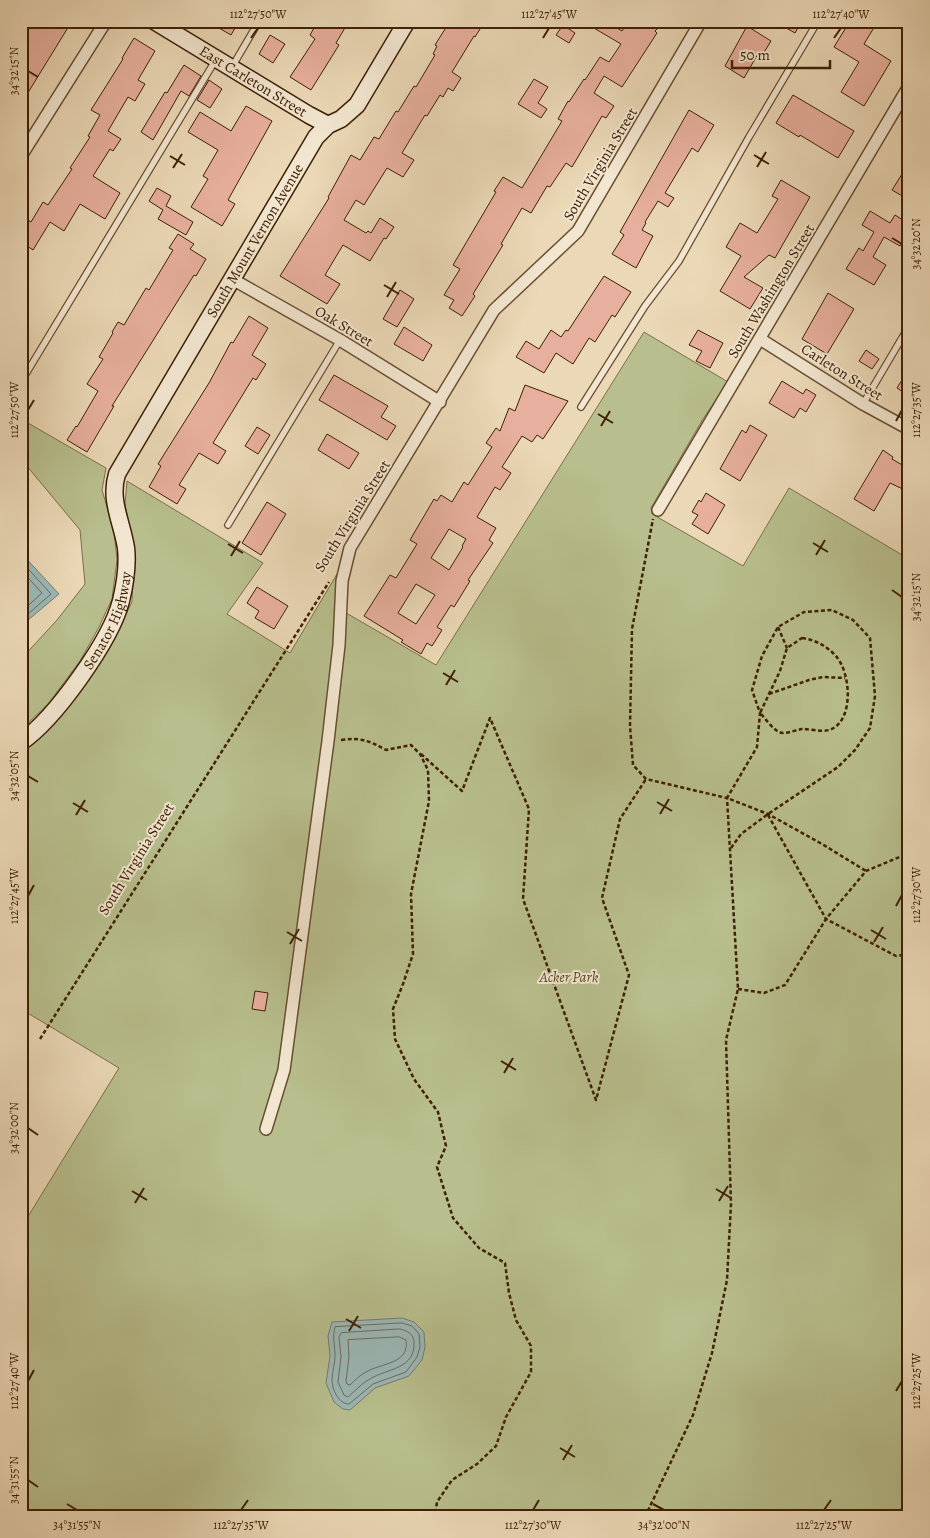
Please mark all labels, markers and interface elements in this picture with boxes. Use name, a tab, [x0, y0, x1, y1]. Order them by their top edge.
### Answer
text: 112°27'50"W	[230, 6, 287, 22]
text: 112°27'45"W	[521, 6, 578, 22]
text: 112°27'40"W	[813, 6, 870, 22]
scale bar	[732, 38, 830, 70]
street label: East Carleton Street	[196, 41, 311, 122]
text: 50 m	[740, 45, 770, 65]
text: 34°32'15"N	[6, 46, 22, 95]
street label: South Virginia Street	[558, 104, 642, 224]
street label: South Mount Vernon Avenue	[202, 160, 308, 321]
text: 34°32'20"N	[908, 218, 924, 270]
street label: South Washington Street	[723, 220, 819, 362]
street label: Oak Street	[311, 301, 377, 351]
street label: Carleton Street	[797, 339, 887, 405]
text: 112°27'50"W	[6, 381, 22, 438]
text: 112°27'35"W	[908, 382, 924, 438]
street label: South Virginia Street	[309, 456, 395, 576]
street label: Senator Highway	[78, 570, 136, 673]
text: 34°32'15"N	[908, 572, 924, 621]
text: 34°32'05"N	[6, 750, 22, 801]
street label: South Virginia Street	[93, 799, 179, 919]
text: 112°27'30"W	[908, 866, 924, 923]
text: 112°27'45"W	[6, 867, 22, 924]
park label: Acker Park	[539, 967, 599, 987]
text: 34°32'00"N	[6, 1102, 22, 1154]
text: 112°27'40"W	[6, 1352, 22, 1409]
text: 112°27'25"W	[908, 1352, 924, 1409]
text: 34°31'55"N	[6, 1456, 22, 1504]
text: 34°31'55"N	[53, 1517, 101, 1533]
text: 112°27'35"W	[213, 1517, 269, 1533]
text: 112°27'30"W	[505, 1517, 562, 1533]
text: 34°32'00"N	[638, 1517, 690, 1533]
text: 112°27'25"W	[796, 1517, 853, 1533]

